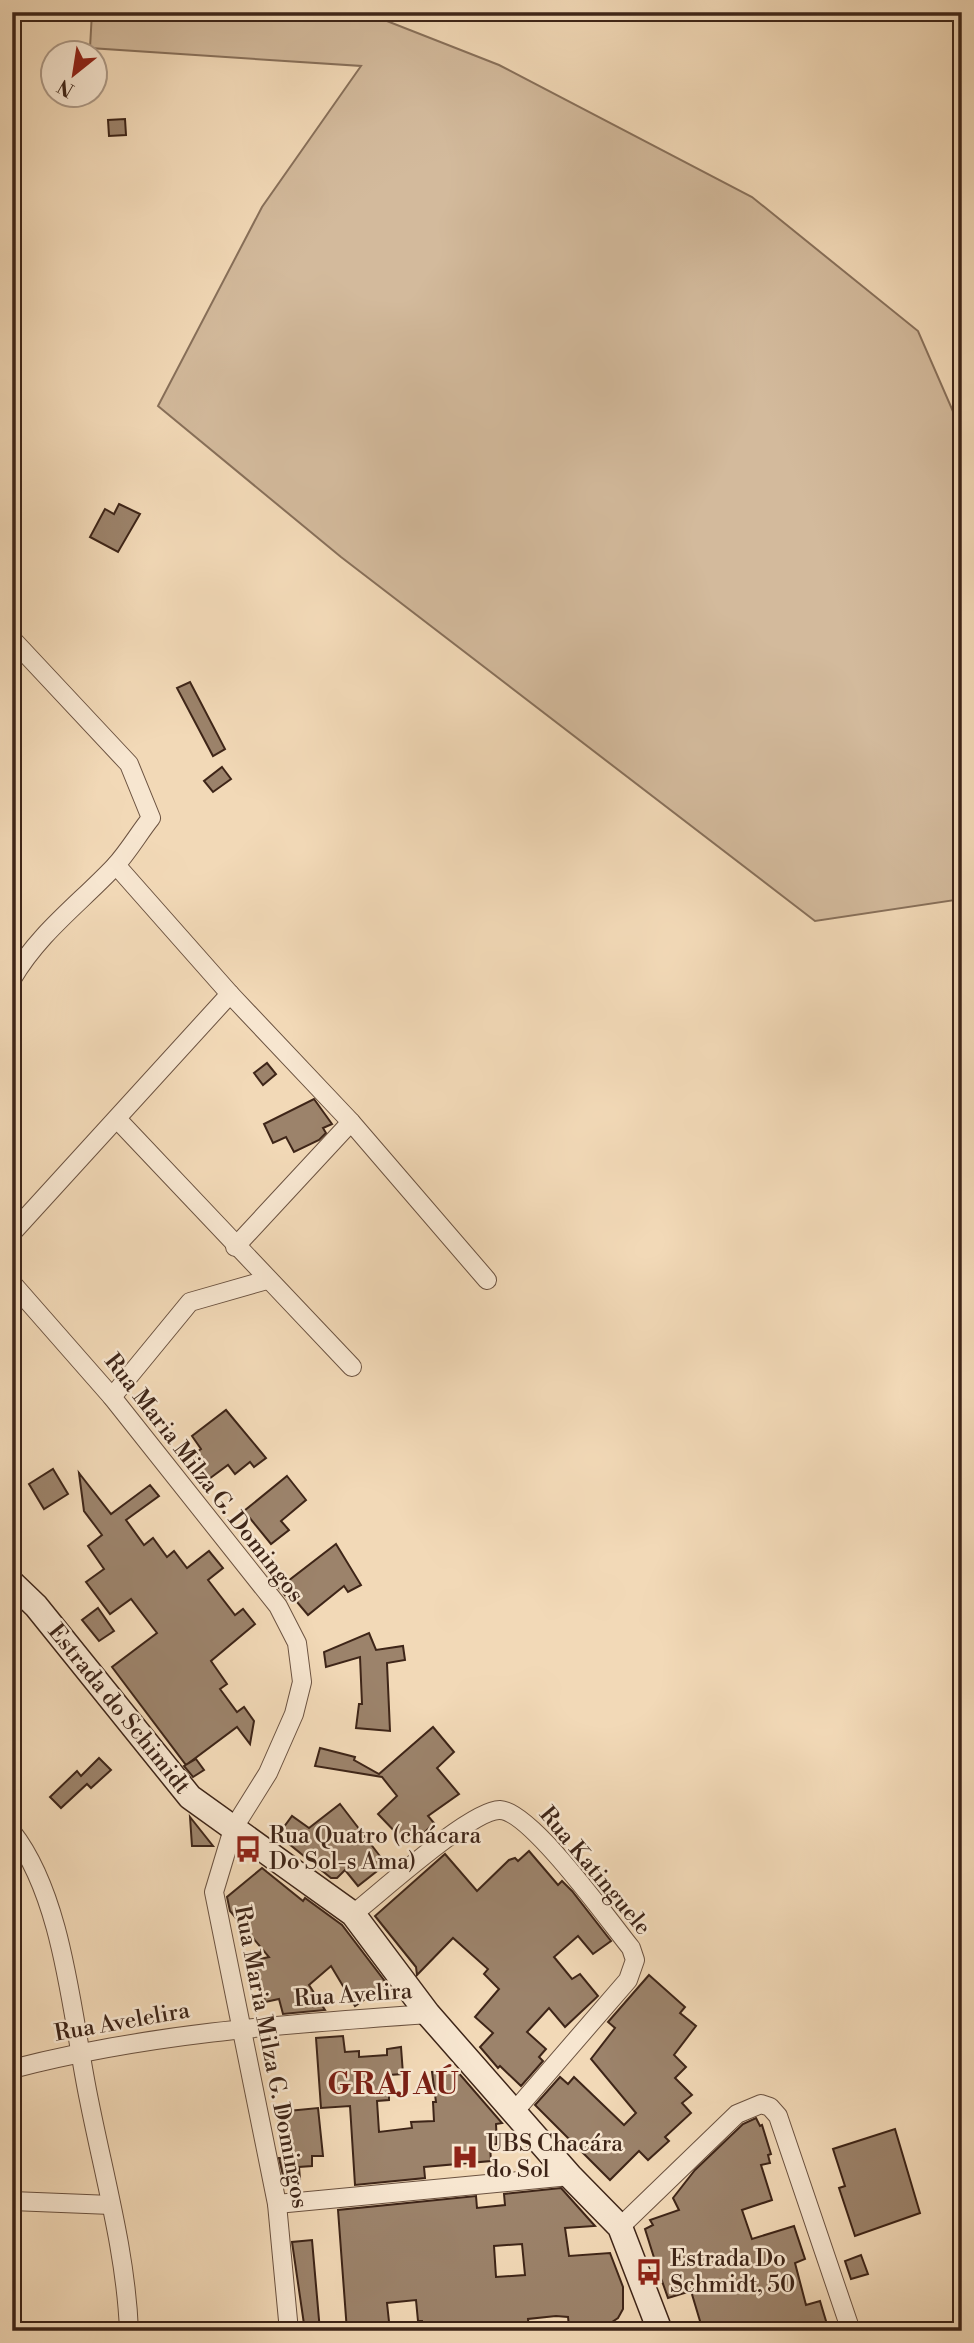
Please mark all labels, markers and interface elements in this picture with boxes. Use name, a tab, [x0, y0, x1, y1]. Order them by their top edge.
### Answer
north arrow	[38, 38, 108, 108]
text: N	[53, 74, 79, 102]
street label: Rua Maria Milza G. Domingos	[98, 1348, 310, 1608]
street label: Estrada do Schimidt	[42, 1618, 196, 1800]
street label: Rua Katinguele	[533, 1801, 657, 1941]
place label: Rua Quatro (chácara Do Sol-s Ama)	[269, 1822, 482, 1876]
bus stop icon: Rua Quatro (chácara Do Sol-s Ama)	[233, 1834, 263, 1864]
street label: Rua Maria Milza G. Domingos	[228, 1903, 314, 2211]
street label: Rua Avelira	[293, 1977, 414, 2013]
street label: Rua Avelelira	[52, 1996, 192, 2048]
district label: GRAJAÚ	[327, 2064, 461, 2104]
place label: UBS Chacára do Sol	[486, 2130, 623, 2184]
hospital icon: UBS Chacára do Sol	[450, 2142, 480, 2172]
place label: Estrada Do Schmidt, 50	[670, 2245, 795, 2299]
bus stop icon: Estrada Do Schmidt, 50	[634, 2257, 664, 2287]

